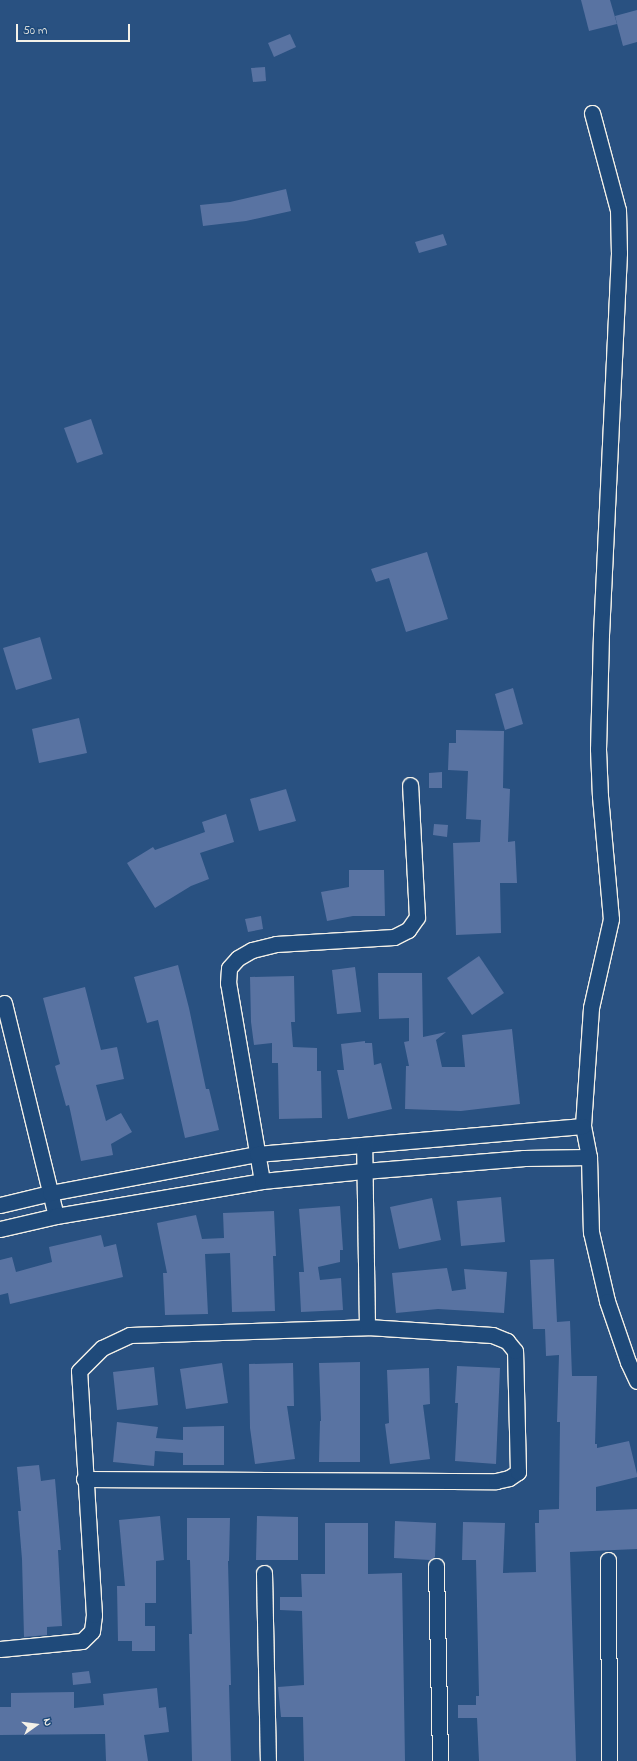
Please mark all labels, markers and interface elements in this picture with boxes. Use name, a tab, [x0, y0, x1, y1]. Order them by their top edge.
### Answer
scale bar	[18, 16, 132, 42]
text: 50 m	[23, 22, 47, 40]
north arrow	[16, 1705, 56, 1745]
text: N	[39, 1717, 56, 1728]

